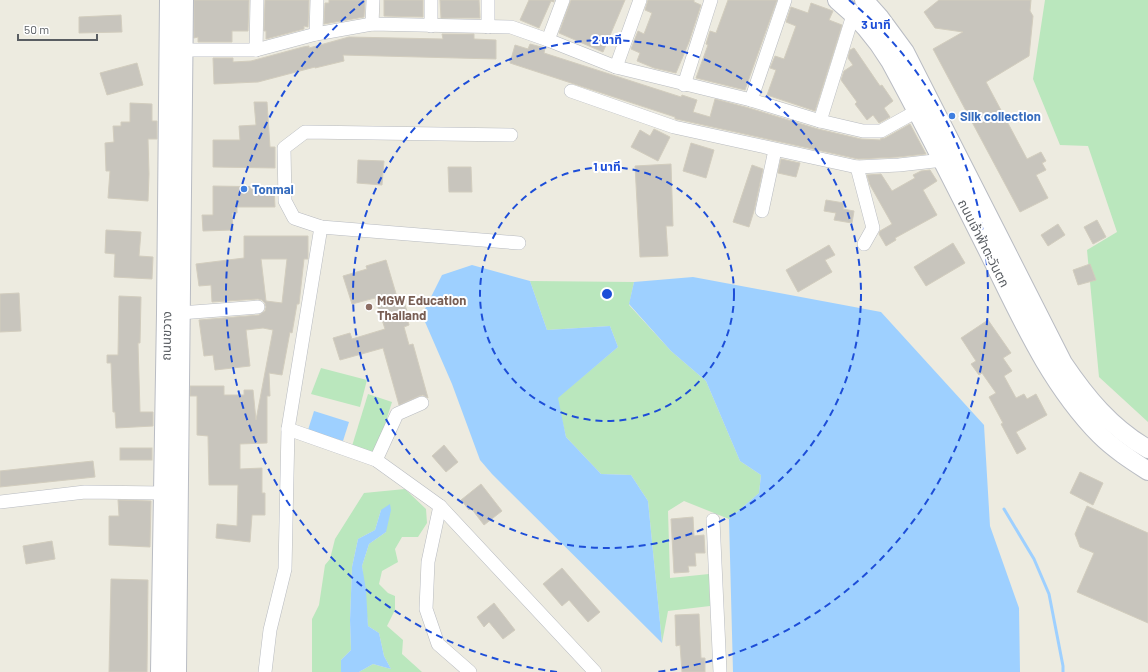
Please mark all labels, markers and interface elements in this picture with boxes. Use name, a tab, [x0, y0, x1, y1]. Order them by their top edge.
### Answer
scale bar	[18, 16, 97, 42]
text: 3 นาที	[861, 17, 891, 31]
text: 50 m	[24, 22, 49, 36]
text: 2 นาที	[592, 32, 622, 46]
place label: Silk collection	[960, 108, 1041, 124]
marker: Silk collection	[947, 111, 957, 121]
text: 1 นาที	[593, 159, 621, 173]
place label: Tonmai	[252, 181, 294, 197]
marker: Tonmai	[239, 184, 249, 194]
street label: ถนนเจ้าฟ้าตะวันตก	[955, 196, 1013, 290]
centre of rings	[600, 287, 614, 301]
place label: MGW Education Thailand	[377, 292, 466, 323]
marker: MGW Education Thailand	[364, 302, 374, 312]
street label: ถนนขวาง	[158, 311, 174, 361]

